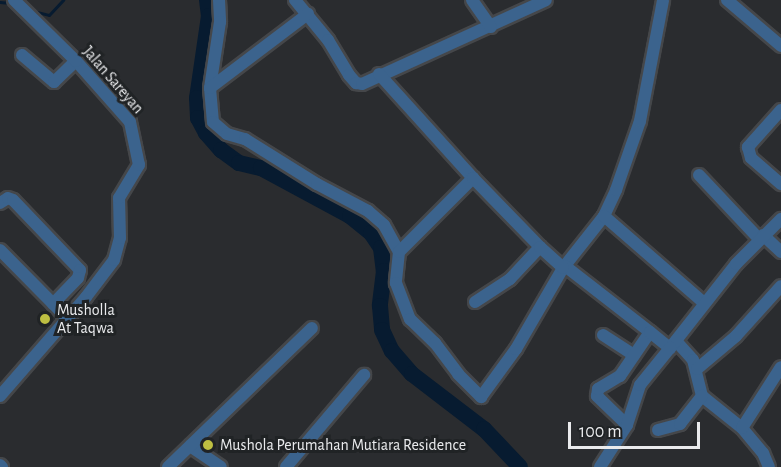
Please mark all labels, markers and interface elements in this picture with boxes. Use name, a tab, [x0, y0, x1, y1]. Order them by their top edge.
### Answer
street label: Jalan Sareyan	[78, 42, 148, 118]
place label: Musholla At Taqwa	[57, 300, 115, 338]
marker: Musholla At Taqwa	[38, 312, 52, 326]
scale bar	[571, 410, 703, 448]
text: 100 m	[579, 423, 622, 441]
place label: Mushola Perumahan Mutiara Residence	[220, 435, 466, 455]
marker: Mushola Perumahan Mutiara Residence	[201, 438, 215, 452]

